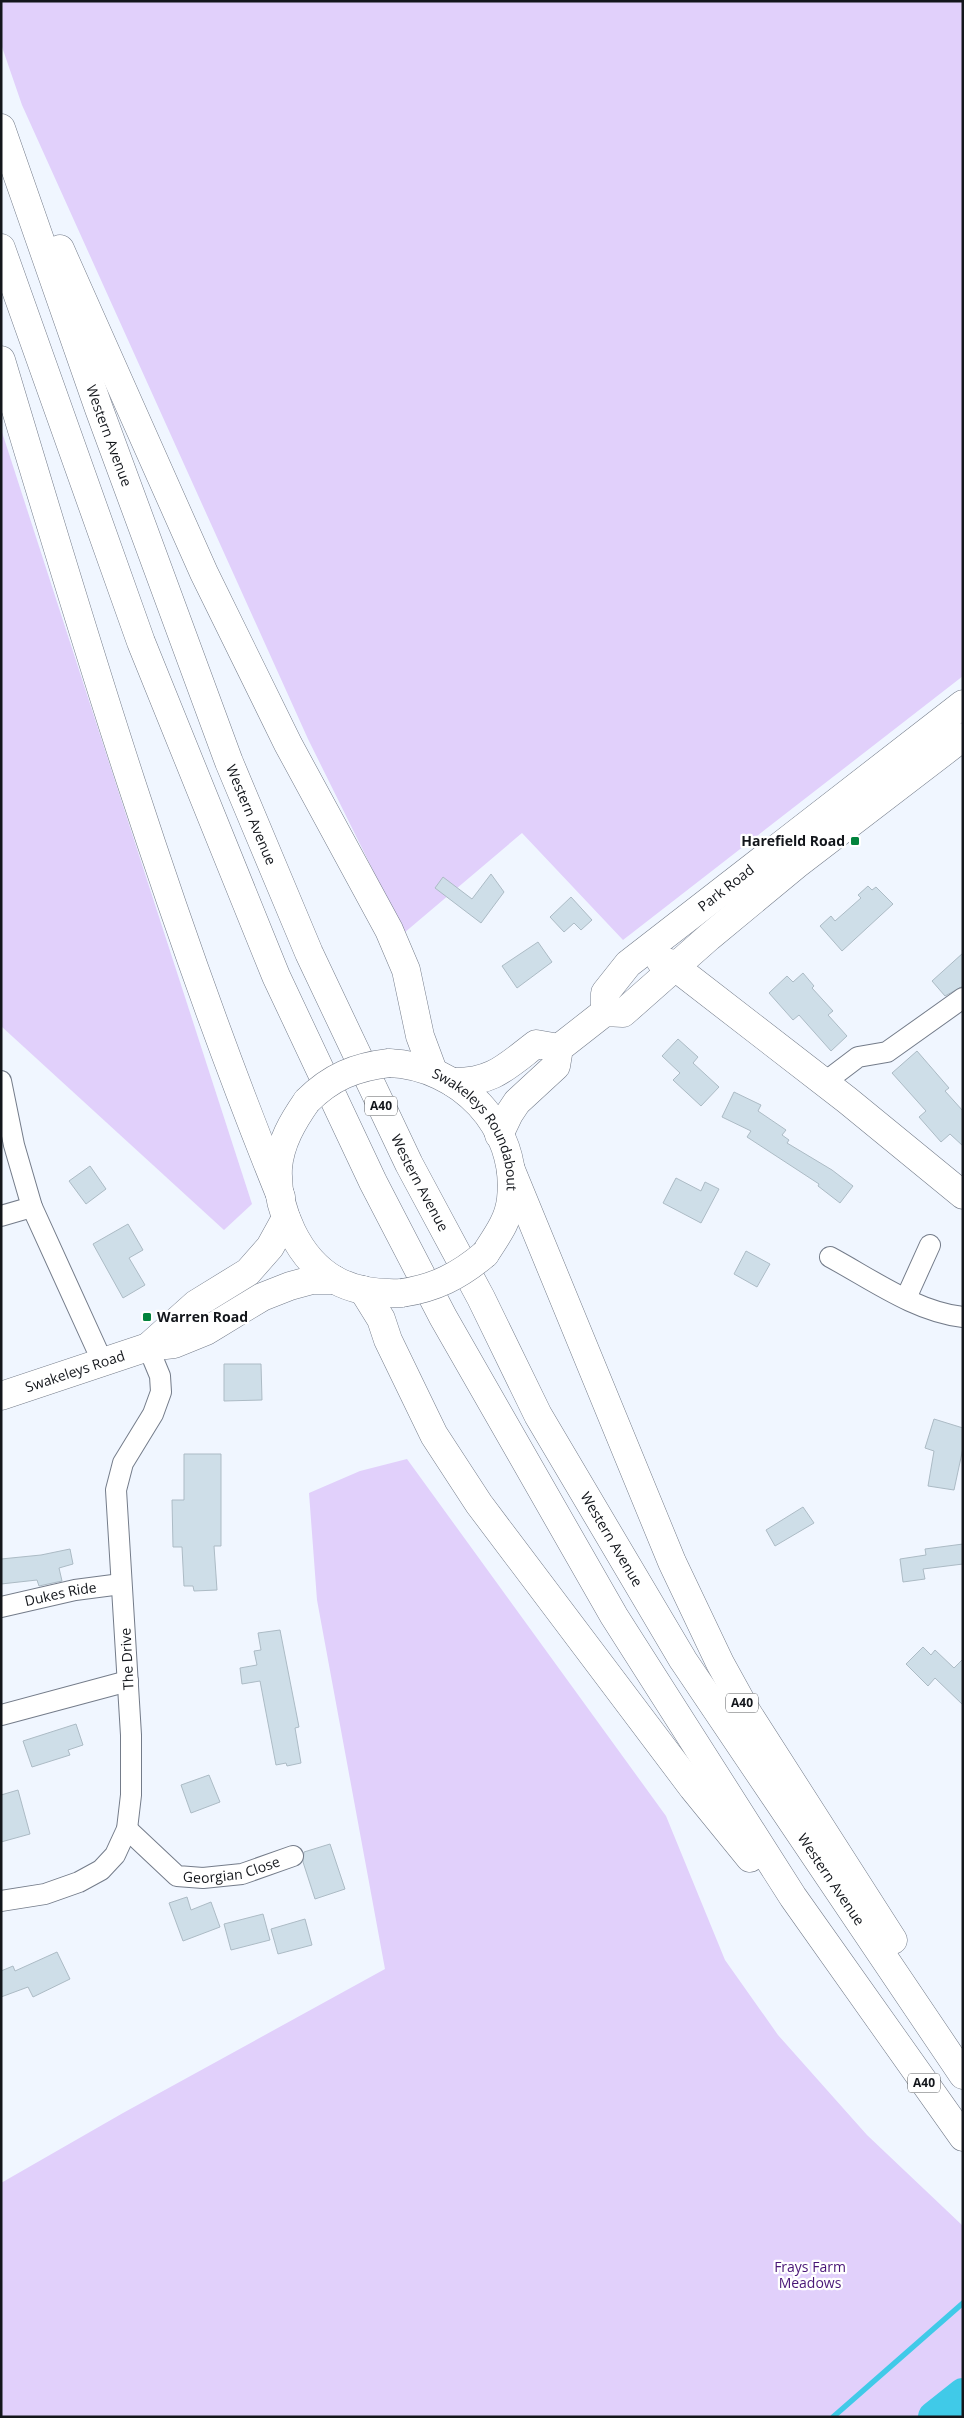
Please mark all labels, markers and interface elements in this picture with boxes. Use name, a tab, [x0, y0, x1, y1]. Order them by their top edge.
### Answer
street label: Western Avenue	[82, 382, 137, 489]
street label: Western Avenue	[222, 762, 281, 868]
place label: Harefield Road	[741, 831, 845, 850]
marker: Harefield Road	[849, 835, 861, 847]
street label: Park Road	[694, 860, 758, 915]
street label: Swakeleys Roundabout	[429, 1063, 522, 1191]
road number: A40	[365, 1096, 397, 1116]
street label: Western Avenue	[387, 1131, 453, 1235]
place label: Warren Road	[157, 1307, 248, 1326]
marker: Warren Road	[141, 1311, 153, 1323]
street label: Swakeleys Road	[23, 1345, 127, 1396]
street label: Western Avenue	[577, 1488, 647, 1590]
street label: Dukes Ride	[23, 1577, 98, 1610]
street label: The Drive	[115, 1627, 138, 1691]
road number: A40	[726, 1694, 758, 1712]
street label: Western Avenue	[794, 1829, 869, 1929]
street label: Georgian Close	[182, 1851, 282, 1887]
road number: A40	[908, 2074, 940, 2092]
park label: Frays Farm Meadows	[774, 2257, 846, 2292]

